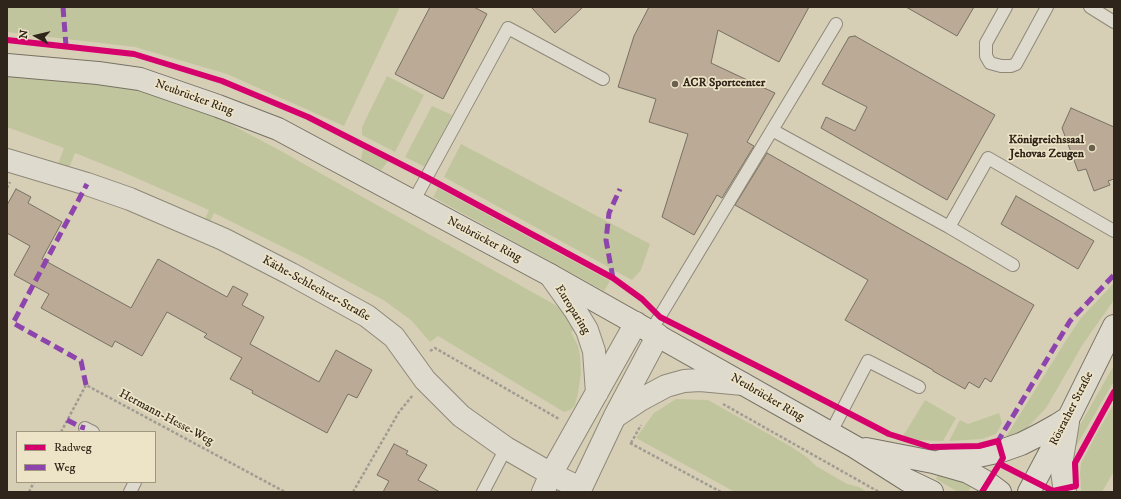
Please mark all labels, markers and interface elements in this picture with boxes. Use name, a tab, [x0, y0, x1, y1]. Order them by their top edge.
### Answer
north arrow	[16, 16, 56, 56]
text: N	[17, 29, 32, 40]
street label: Neubrücker Ring	[153, 77, 235, 119]
place label: ACR Sportcenter	[683, 77, 765, 91]
marker: ACR Sportcenter	[670, 79, 680, 89]
place label: Königreichssaal Jehovas Zeugen	[1009, 134, 1084, 162]
marker: Königreichssaal Jehovas Zeugen	[1087, 143, 1097, 153]
street label: Neubrücker Ring	[444, 214, 524, 266]
street label: Käthe-Schlechter-Straße	[260, 253, 372, 325]
street label: Europaring	[551, 283, 593, 337]
street label: Rösrather Straße	[1047, 369, 1097, 449]
street label: Neubrücker Ring	[728, 371, 806, 425]
street label: Hermann-Hesse-Weg	[116, 387, 216, 449]
legend	[16, 431, 156, 483]
text: Radweg	[54, 440, 92, 455]
text: Weg	[54, 460, 75, 475]

